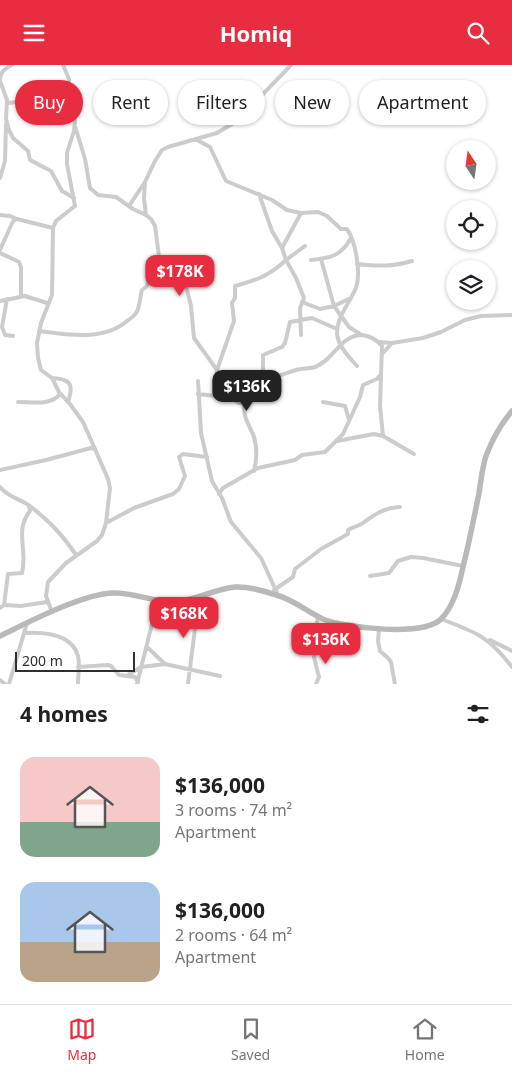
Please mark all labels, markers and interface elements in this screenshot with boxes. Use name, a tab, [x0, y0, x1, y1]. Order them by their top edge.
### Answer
text: Homiq	[220, 18, 292, 48]
icon: menu	[20, 19, 48, 47]
icon: search	[464, 19, 492, 47]
chip: Buy	[15, 80, 83, 125]
chip: Rent	[93, 80, 168, 125]
chip: Filters	[178, 80, 265, 125]
chip: New	[275, 80, 349, 125]
chip: Apartment	[359, 80, 486, 125]
north arrow	[446, 140, 496, 190]
map controls	[446, 140, 496, 310]
button: locate	[446, 200, 496, 250]
pin: $178K	[145, 255, 215, 297]
text: $178K	[156, 260, 204, 282]
button: layers	[446, 260, 496, 310]
pin: $136K	[212, 369, 282, 412]
text: $136K	[223, 375, 271, 397]
pin: $168K	[149, 597, 219, 639]
text: $168K	[160, 602, 208, 624]
pin: $136K	[291, 623, 361, 665]
text: $136K	[302, 628, 350, 650]
scale bar	[15, 649, 135, 672]
text: 200 m	[22, 651, 63, 670]
text: 4 homes	[20, 700, 108, 728]
icon: filters	[464, 700, 492, 728]
text: $136,000	[175, 771, 265, 799]
icon: home	[60, 777, 120, 837]
text: 3 rooms · 74 m²	[175, 799, 292, 821]
text: Apartment	[175, 821, 256, 843]
text: $136,000	[175, 896, 265, 924]
icon: home	[60, 902, 120, 962]
text: 2 rooms · 64 m²	[175, 924, 292, 946]
text: Apartment	[175, 946, 256, 968]
tab: Map	[67, 1015, 96, 1064]
tab: Saved	[231, 1015, 270, 1064]
tab: Home	[405, 1015, 445, 1064]

